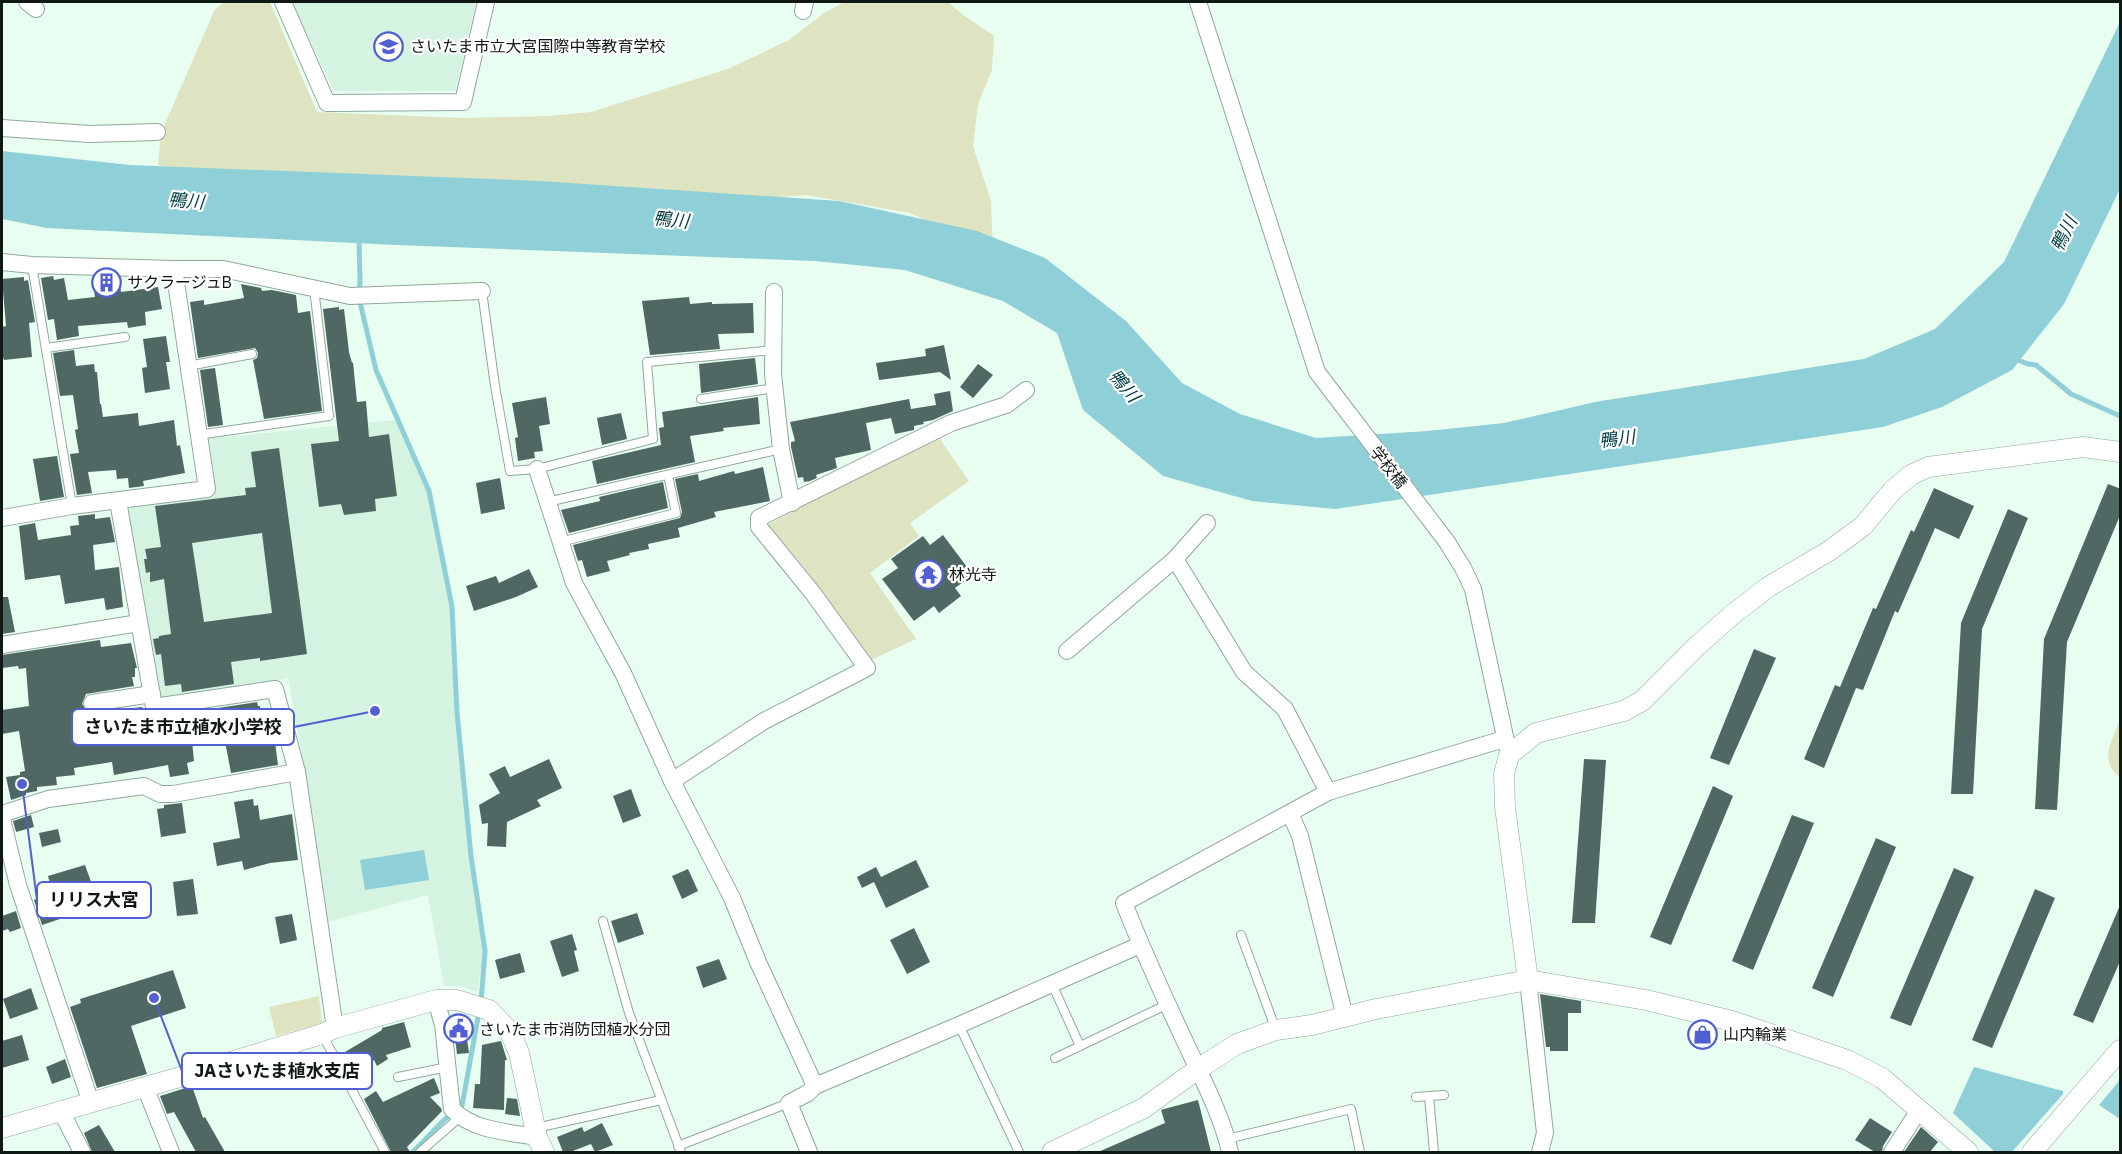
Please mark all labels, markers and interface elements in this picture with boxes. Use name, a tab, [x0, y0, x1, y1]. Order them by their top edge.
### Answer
school or university icon: さいたま市立大宮国際中等教育学校	[373, 30, 405, 62]
place label: さいたま市立大宮国際中等教育学校	[410, 36, 666, 56]
water label: 鴨川	[167, 187, 207, 214]
water label: 鴨川	[652, 206, 692, 233]
water label: 鴨川	[2045, 211, 2083, 255]
building icon: サクラージュB	[90, 266, 122, 298]
place label: サクラージュB	[127, 272, 232, 292]
water label: 鴨川	[1104, 364, 1146, 408]
water label: 鴨川	[1598, 425, 1638, 452]
street label: 学校橋	[1366, 442, 1412, 492]
temple icon: 林光寺	[912, 558, 944, 590]
place label: 林光寺	[949, 564, 997, 584]
callout: さいたま市立植水小学校	[72, 709, 294, 745]
text: さいたま市立植水小学校	[84, 715, 282, 738]
callout: リリス大宮	[37, 882, 151, 918]
text: リリス大宮	[49, 888, 139, 911]
public building icon: さいたま市消防団植水分団	[442, 1013, 474, 1045]
shop icon: 山内輪業	[1686, 1018, 1718, 1050]
place label: さいたま市消防団植水分団	[479, 1019, 671, 1039]
place label: 山内輪業	[1723, 1024, 1787, 1044]
callout: JAさいたま植水支店	[182, 1053, 372, 1089]
text: JAさいたま植水支店	[194, 1059, 360, 1082]

